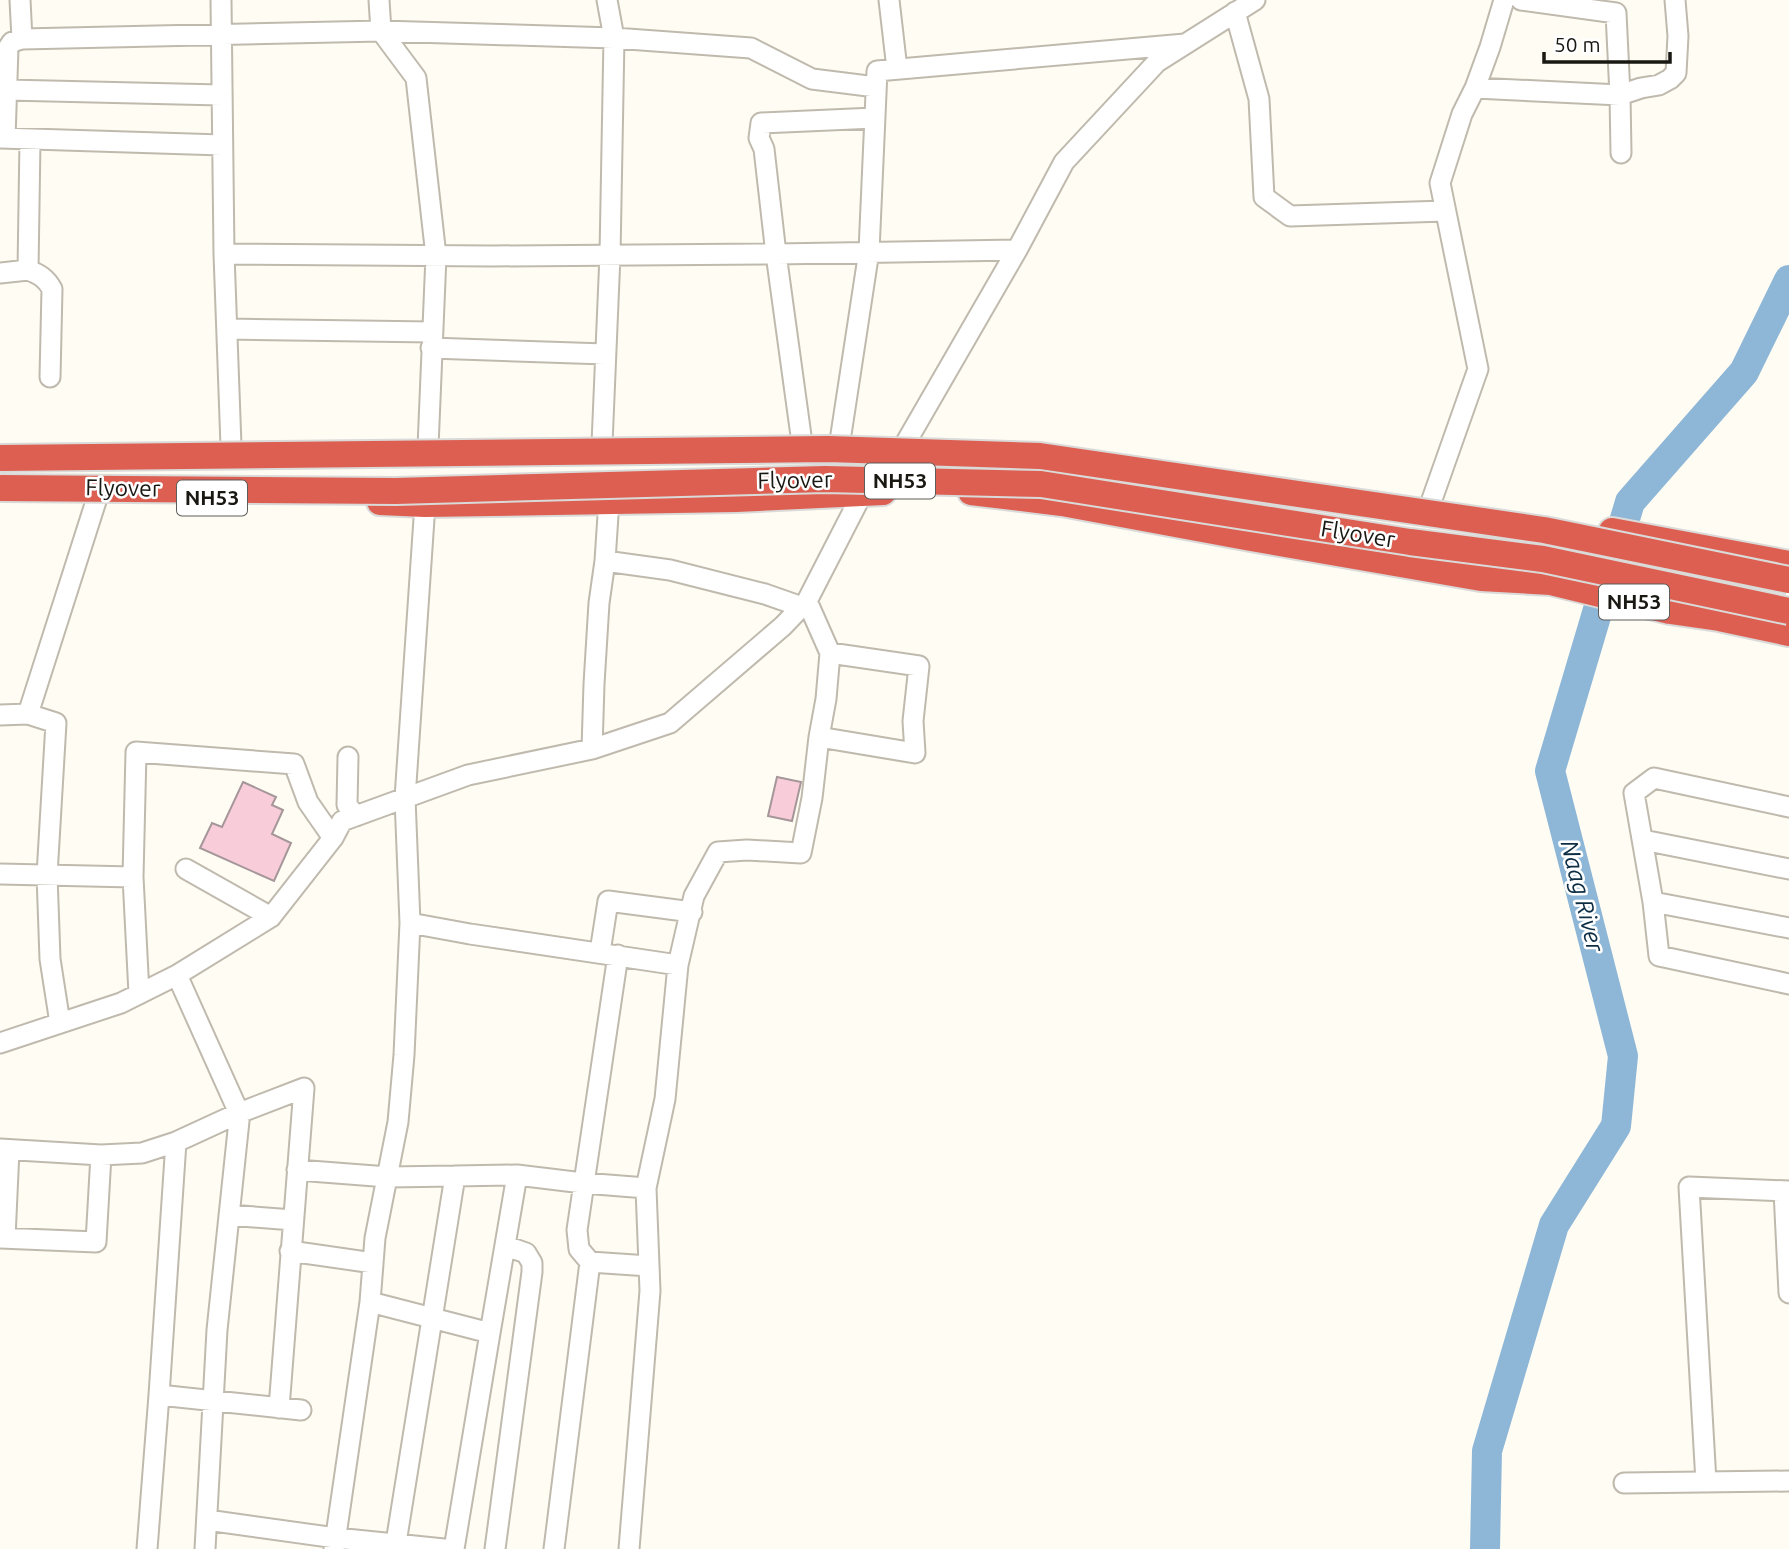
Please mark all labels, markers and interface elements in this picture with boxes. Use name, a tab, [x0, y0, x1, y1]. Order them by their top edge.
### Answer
scale bar	[1544, 21, 1670, 65]
text: 50 m	[1554, 32, 1601, 56]
road number: NH53	[865, 463, 935, 498]
street label: Flyover	[757, 466, 833, 493]
street label: Flyover	[85, 474, 161, 501]
road number: NH53	[177, 480, 247, 516]
street label: Flyover	[1319, 515, 1397, 552]
road number: NH53	[1599, 584, 1669, 620]
water label: Naag River	[1556, 837, 1610, 955]

